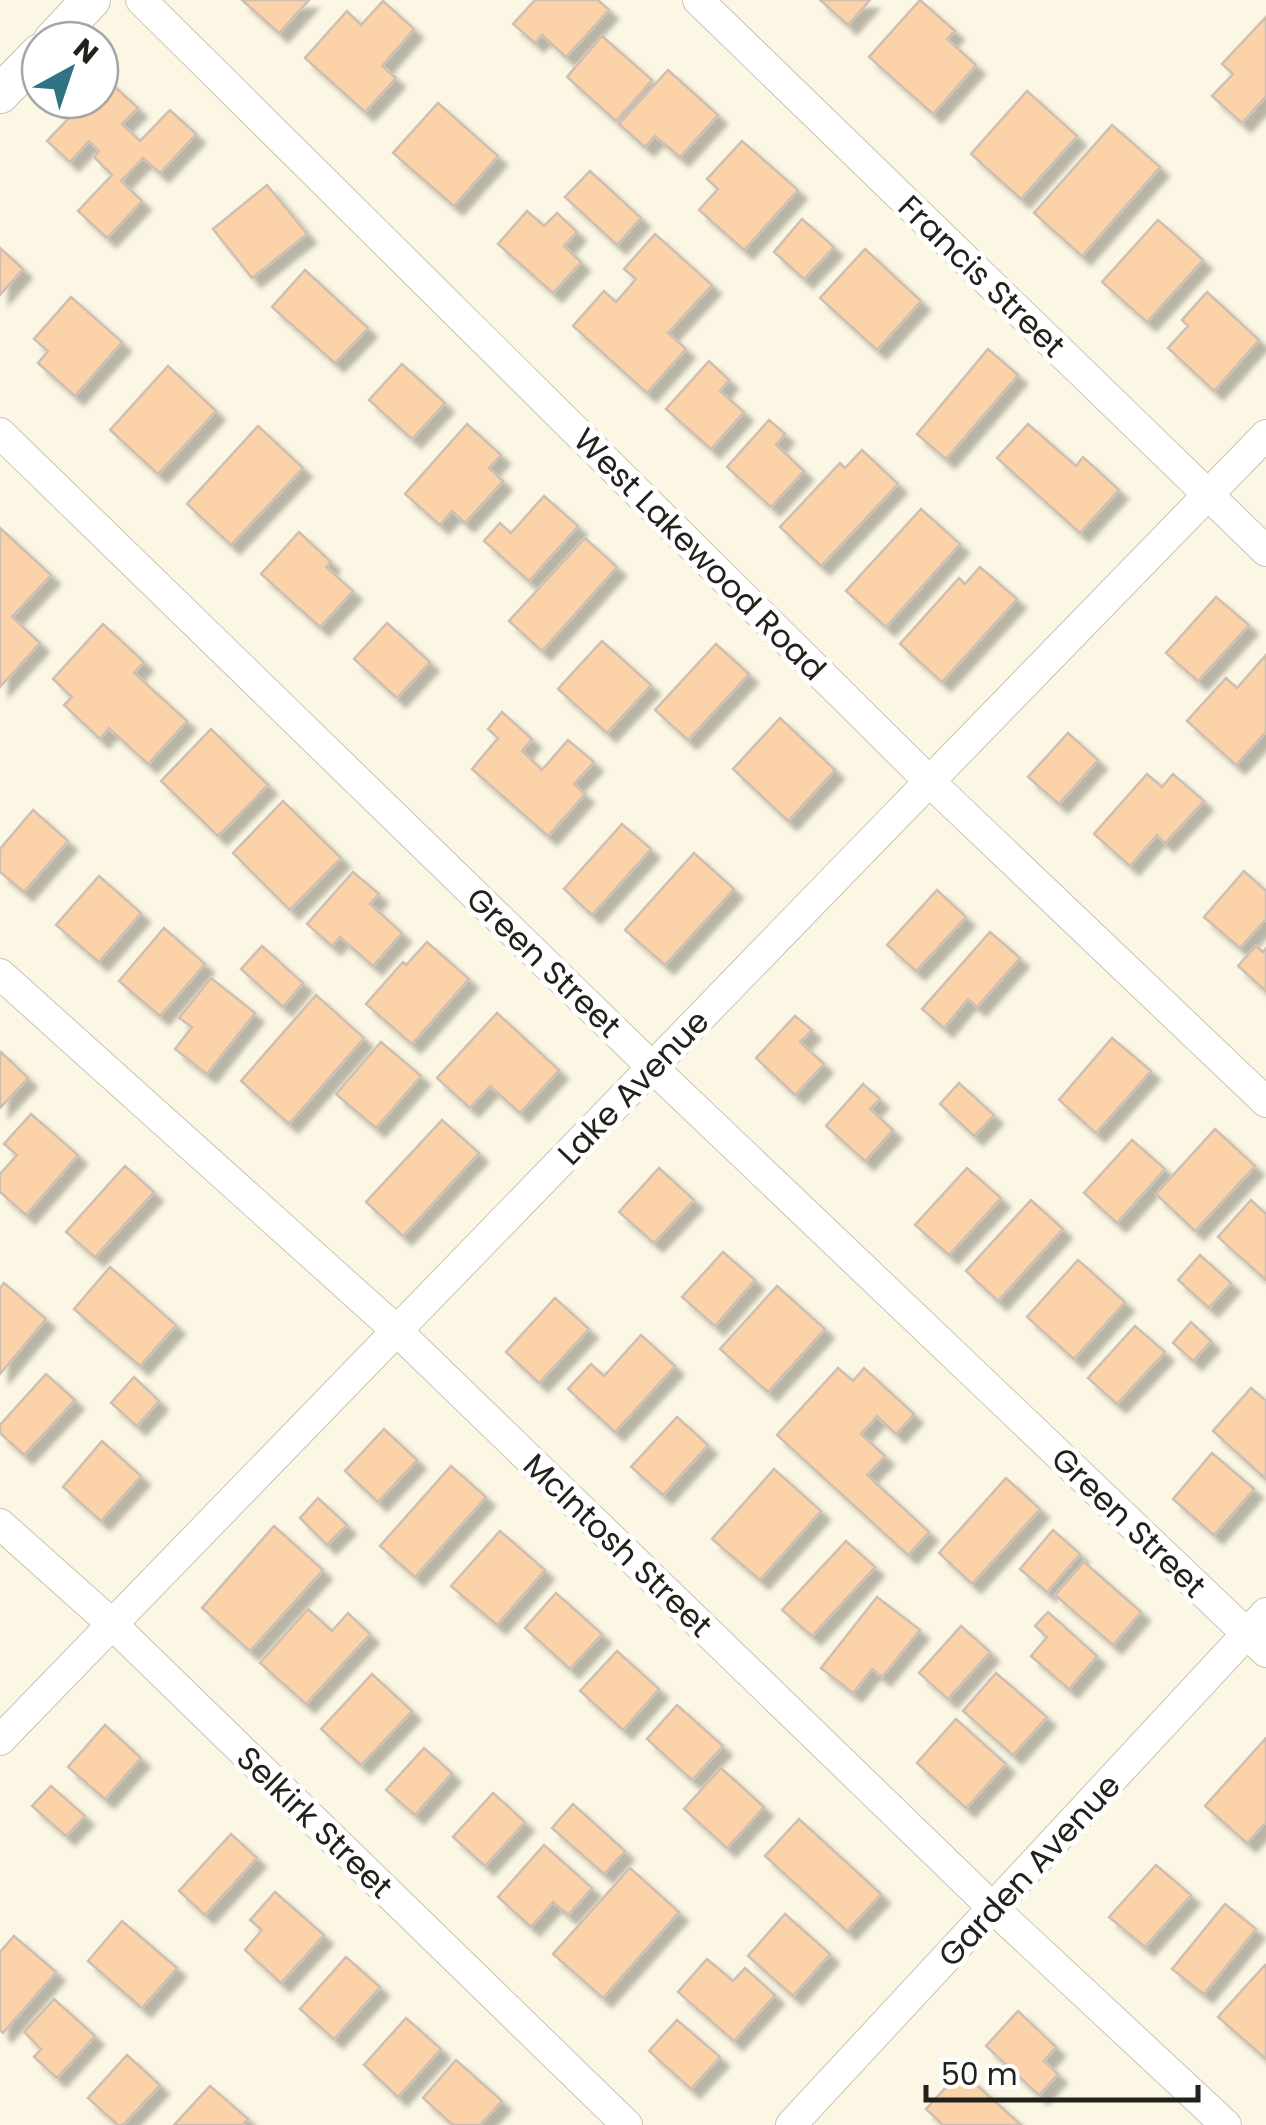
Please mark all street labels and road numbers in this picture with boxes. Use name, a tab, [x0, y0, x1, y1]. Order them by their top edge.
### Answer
street label: Francis Street	[889, 185, 1075, 367]
street label: West Lakewood Road	[564, 418, 836, 690]
street label: Green Street	[457, 877, 631, 1047]
street label: Lake Avenue	[547, 999, 719, 1175]
street label: Green Street	[1042, 1437, 1216, 1607]
street label: McIntosh Street	[514, 1443, 722, 1647]
street label: Selkirk Street	[227, 1736, 403, 1908]
street label: Garden Avenue	[928, 1764, 1130, 1976]

